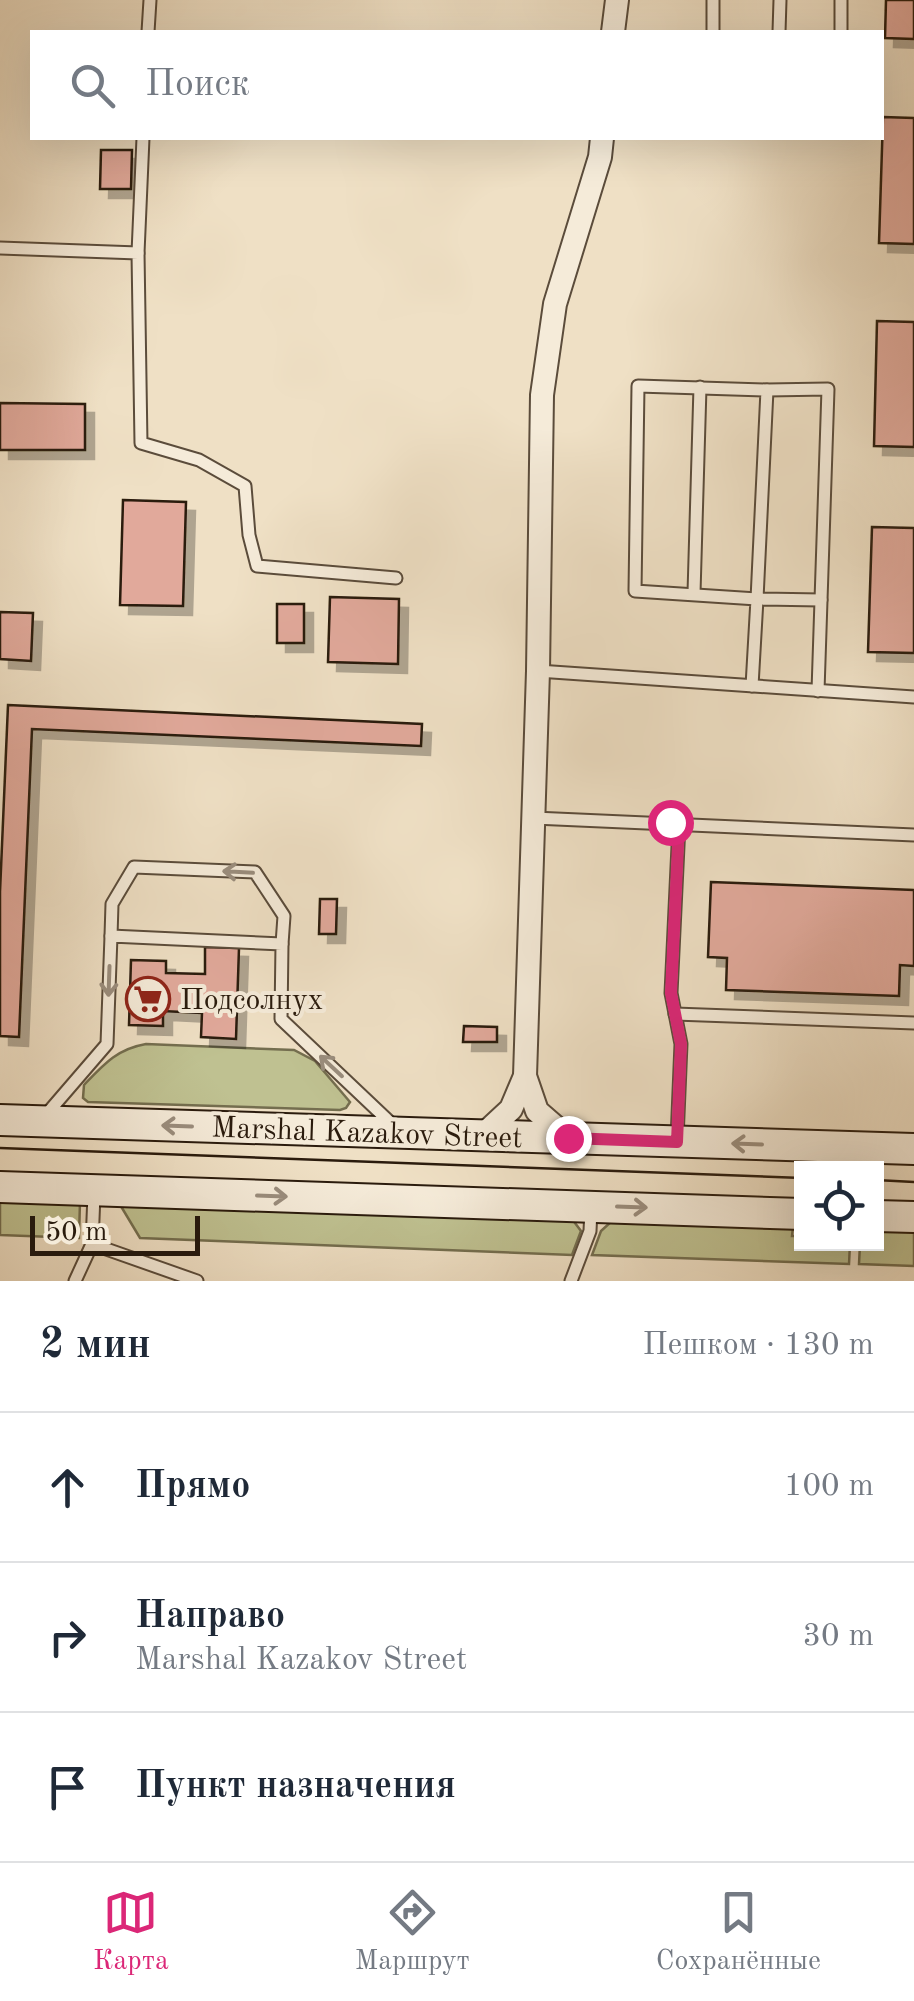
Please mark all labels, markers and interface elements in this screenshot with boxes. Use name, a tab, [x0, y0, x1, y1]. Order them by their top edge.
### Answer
search box	[30, 30, 884, 140]
icon: search	[65, 58, 120, 113]
text: Поиск	[145, 66, 250, 104]
route start	[648, 800, 694, 846]
one-way arrow	[222, 862, 254, 881]
one-way arrow	[100, 964, 119, 996]
supermarket icon: Подсолнух	[125, 976, 171, 1022]
place label: Подсолнух	[180, 986, 323, 1016]
one-way arrow	[319, 1054, 343, 1078]
street label: Marshal Kazakov Street	[211, 1114, 523, 1154]
one-way arrow	[161, 1116, 193, 1135]
route end	[546, 1116, 592, 1162]
one-way arrow	[731, 1134, 763, 1153]
map controls	[794, 1161, 884, 1251]
button: locate	[794, 1161, 884, 1251]
one-way arrow	[256, 1186, 288, 1205]
one-way arrow	[616, 1198, 648, 1217]
scale bar	[30, 1211, 200, 1256]
text: 50 m	[45, 1219, 108, 1247]
text: 2 мин	[40, 1325, 151, 1367]
text: Пешком · 130 m	[642, 1330, 874, 1362]
icon: ahead	[40, 1460, 95, 1515]
text: Прямо	[135, 1468, 250, 1506]
text: 100 m	[784, 1471, 874, 1503]
text: Направо	[135, 1598, 285, 1636]
icon: right	[40, 1610, 95, 1665]
text: 30 m	[803, 1621, 874, 1653]
text: Marshal Kazakov Street	[135, 1645, 467, 1677]
icon: arrive	[40, 1760, 95, 1815]
text: Пункт назначения	[135, 1768, 456, 1806]
tab: Карта	[93, 1885, 169, 1980]
tab: Маршрут	[355, 1885, 470, 1980]
tab: Сохранённые	[656, 1885, 821, 1980]

